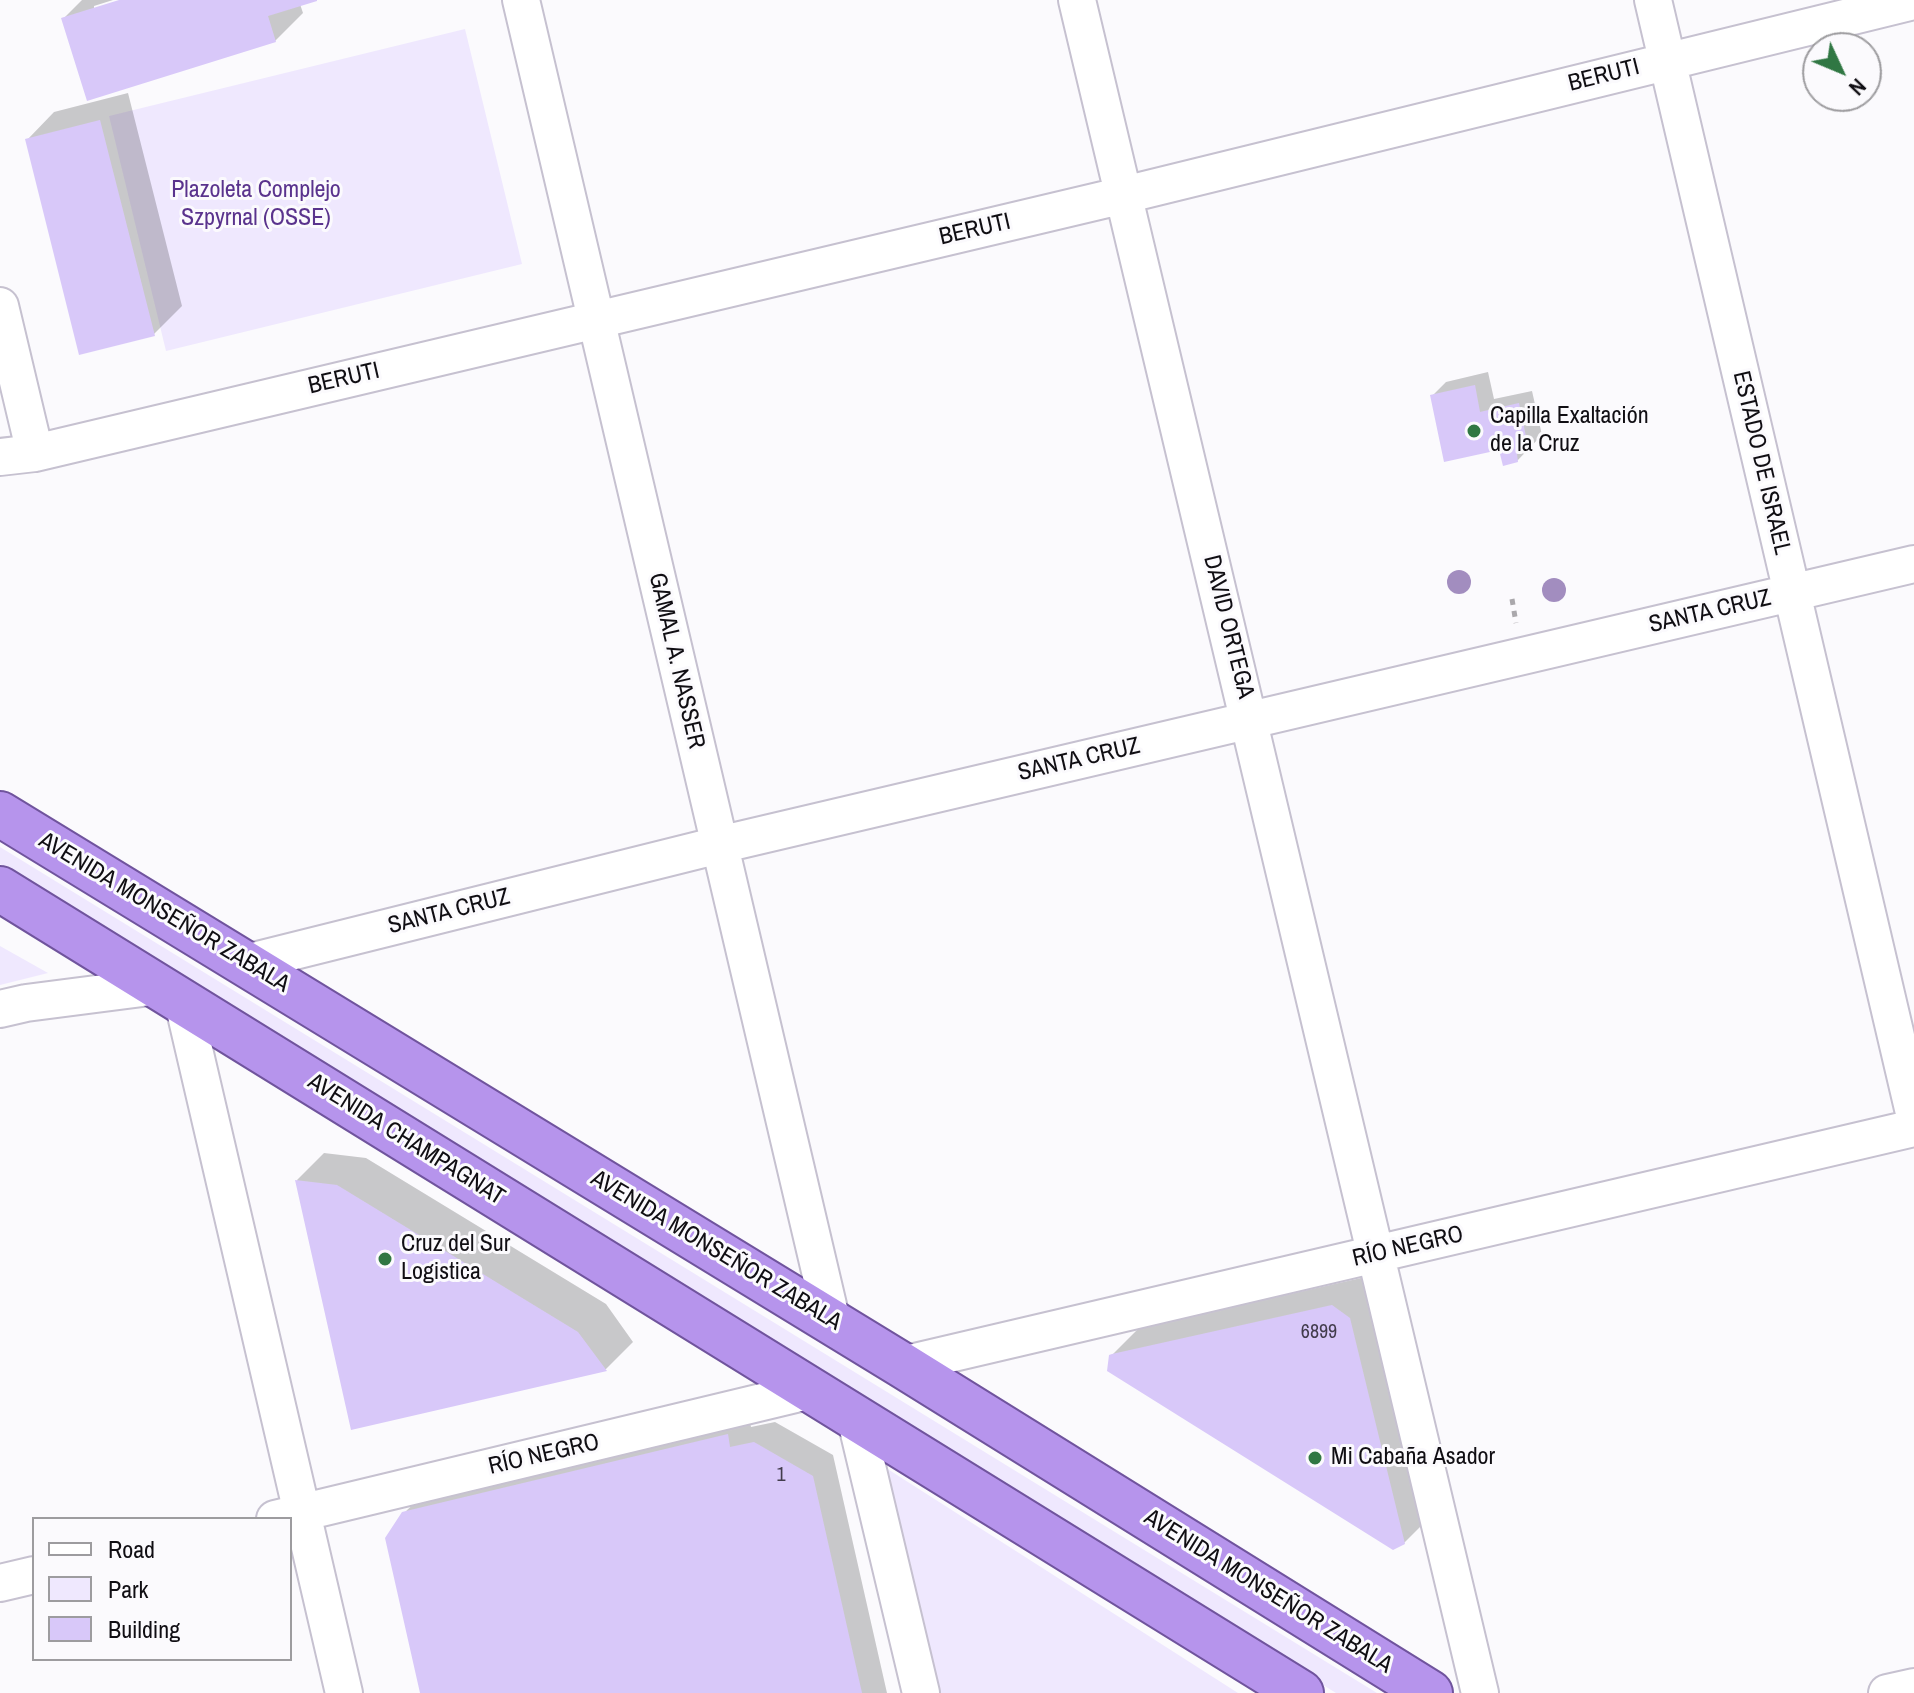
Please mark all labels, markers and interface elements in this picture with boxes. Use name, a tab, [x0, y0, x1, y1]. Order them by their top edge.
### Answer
north arrow	[1802, 32, 1882, 112]
street label: BERUTI	[1566, 53, 1642, 99]
text: N	[1843, 72, 1873, 102]
park label: Plazoleta Complejo Szpyrnal (OSSE)	[171, 177, 341, 233]
street label: BERUTI	[937, 208, 1013, 252]
street label: BERUTI	[306, 357, 382, 401]
street label: ESTADO DE ISRAEL	[1726, 368, 1796, 558]
place label: Capilla Exaltación de la Cruz	[1490, 403, 1649, 459]
marker: Capilla Exaltación de la Cruz	[1465, 422, 1483, 440]
street label: DAVID ORTEGA	[1196, 552, 1260, 702]
street label: GAMAL A. NASSER	[642, 570, 710, 752]
street label: SANTA CRUZ	[1646, 584, 1774, 640]
street label: SANTA CRUZ	[1015, 732, 1143, 788]
street label: AVENIDA MONSEÑOR ZABALA	[33, 827, 295, 999]
street label: SANTA CRUZ	[385, 883, 513, 941]
street label: AVENIDA CHAMPAGNAT	[302, 1068, 510, 1212]
street label: AVENIDA MONSEÑOR ZABALA	[585, 1165, 847, 1337]
street label: RÍO NEGRO	[1350, 1220, 1466, 1274]
place label: Cruz del Sur Logistica	[401, 1231, 510, 1287]
marker: Cruz del Sur Logistica	[376, 1250, 394, 1268]
house number: 6899	[1301, 1321, 1337, 1345]
street label: RÍO NEGRO	[486, 1428, 602, 1482]
place label: Mi Cabaña Asador	[1331, 1444, 1495, 1472]
marker: Mi Cabaña Asador	[1306, 1449, 1324, 1467]
house number: 1	[776, 1464, 786, 1488]
street label: AVENIDA MONSEÑOR ZABALA	[1139, 1504, 1397, 1680]
legend	[32, 1517, 292, 1661]
text: Road	[108, 1533, 155, 1565]
text: Park	[108, 1573, 148, 1605]
text: Building	[108, 1613, 180, 1645]

